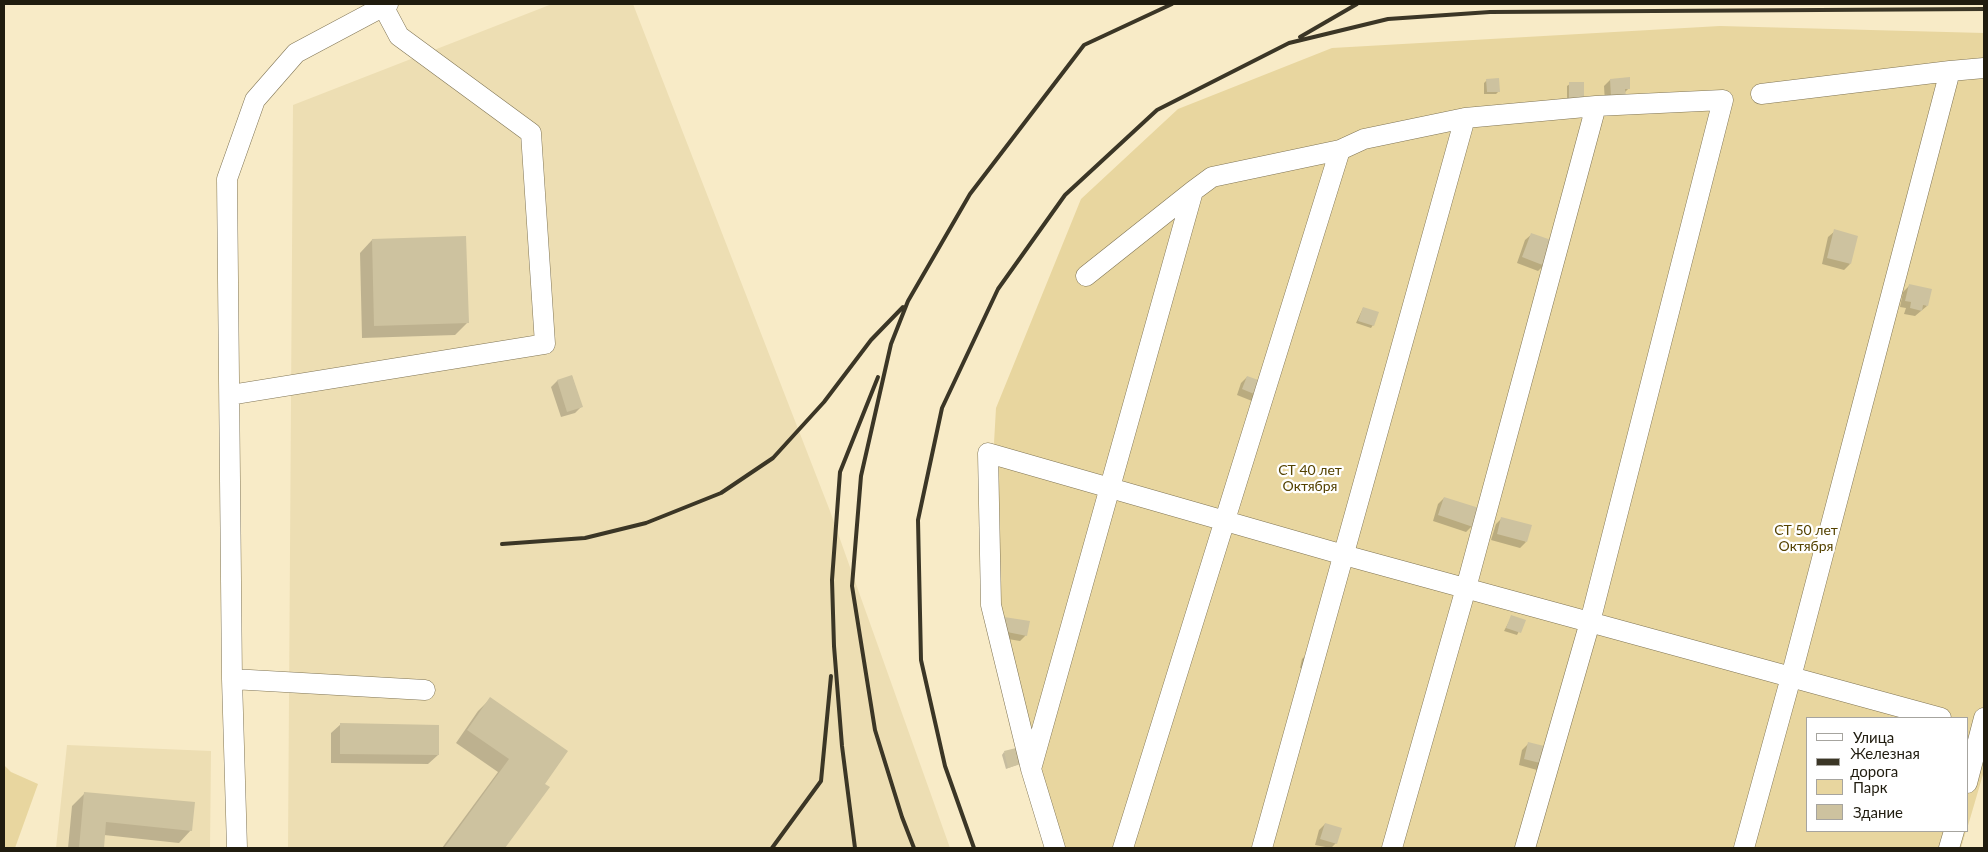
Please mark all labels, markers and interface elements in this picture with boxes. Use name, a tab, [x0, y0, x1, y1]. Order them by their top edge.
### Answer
park label: СТ 40 лет Октября	[1278, 462, 1342, 494]
park label: СТ 50 лет Октября	[1774, 522, 1838, 554]
legend	[1806, 717, 1968, 832]
text: Улица	[1853, 728, 1894, 746]
text: Железная дорога	[1850, 744, 1920, 780]
text: Парк	[1853, 778, 1887, 796]
text: Здание	[1853, 803, 1903, 821]

